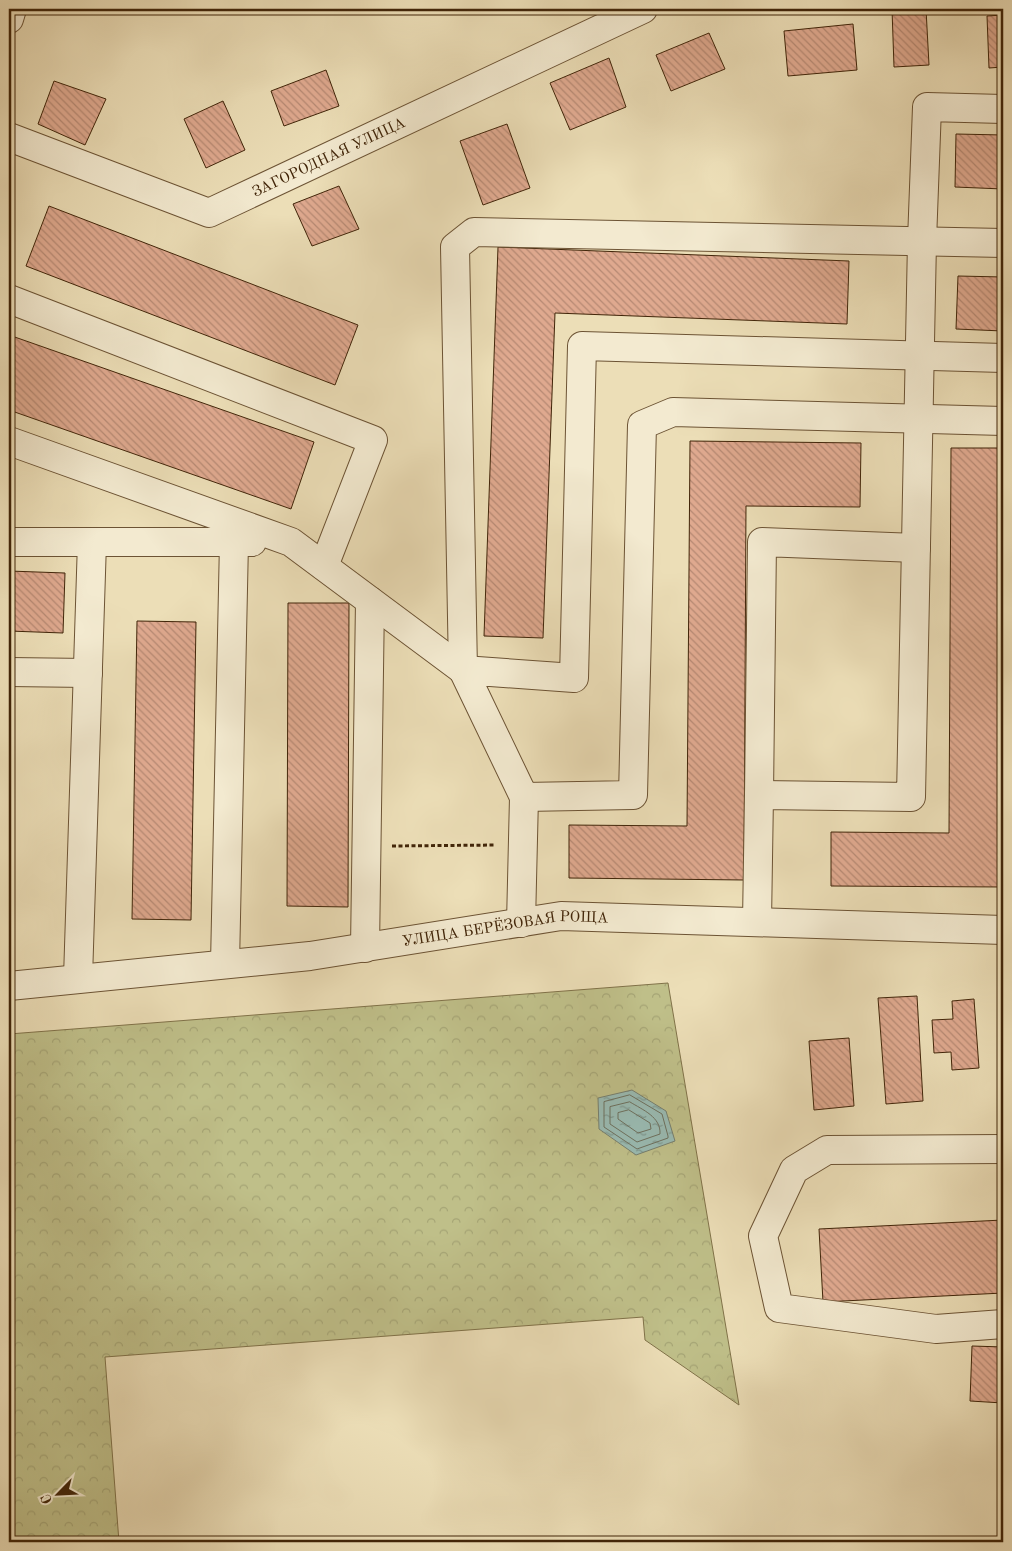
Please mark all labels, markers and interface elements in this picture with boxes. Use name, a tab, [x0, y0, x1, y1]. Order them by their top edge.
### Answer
street label: ЗАГОРОДНАЯ УЛИЦА	[250, 116, 409, 201]
street label: УЛИЦА БЕРЁЗОВАЯ РОЩА	[401, 910, 609, 950]
north arrow	[32, 1468, 82, 1518]
text: С	[39, 1492, 55, 1506]

